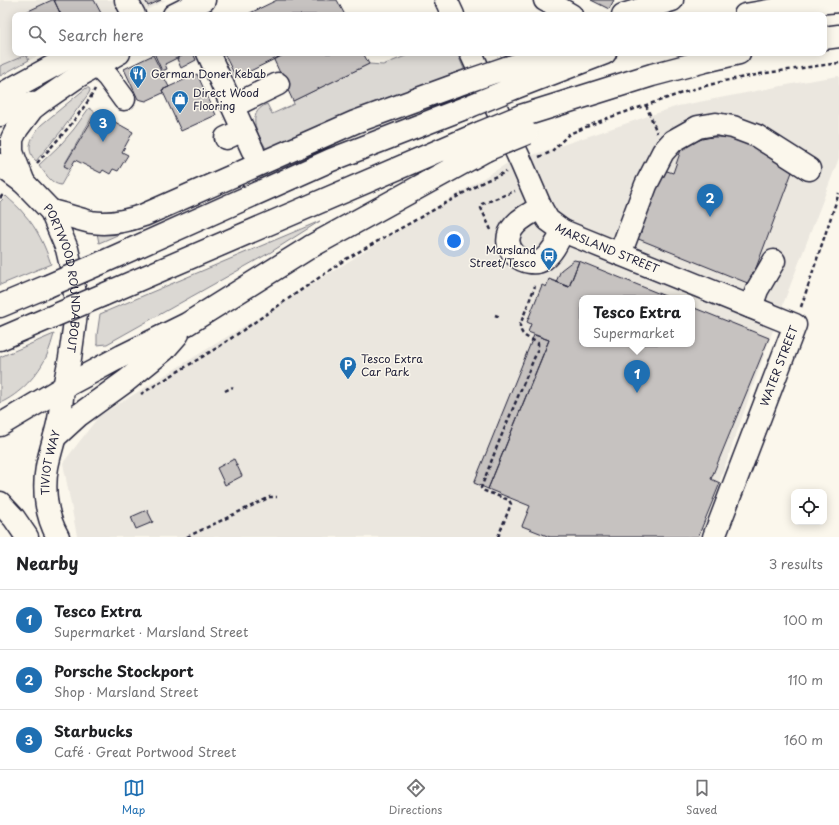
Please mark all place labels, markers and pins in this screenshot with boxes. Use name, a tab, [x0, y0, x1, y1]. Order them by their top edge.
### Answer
restaurant icon: German Doner Kebab	[128, 64, 148, 89]
place label: German Doner Kebab	[151, 65, 266, 82]
place label: Direct Wood Flooring	[193, 84, 259, 114]
shop icon: Direct Wood Flooring	[170, 89, 190, 114]
pin: 3	[90, 109, 116, 142]
pin: 2	[697, 184, 723, 217]
place label: Marsland Street/Tesco	[469, 241, 536, 271]
bus stop icon: Marsland Street/Tesco	[539, 246, 559, 271]
place label: Tesco Extra Car Park	[361, 350, 423, 380]
parking icon: Tesco Extra Car Park	[338, 355, 358, 380]
pin: 1	[624, 360, 650, 393]

